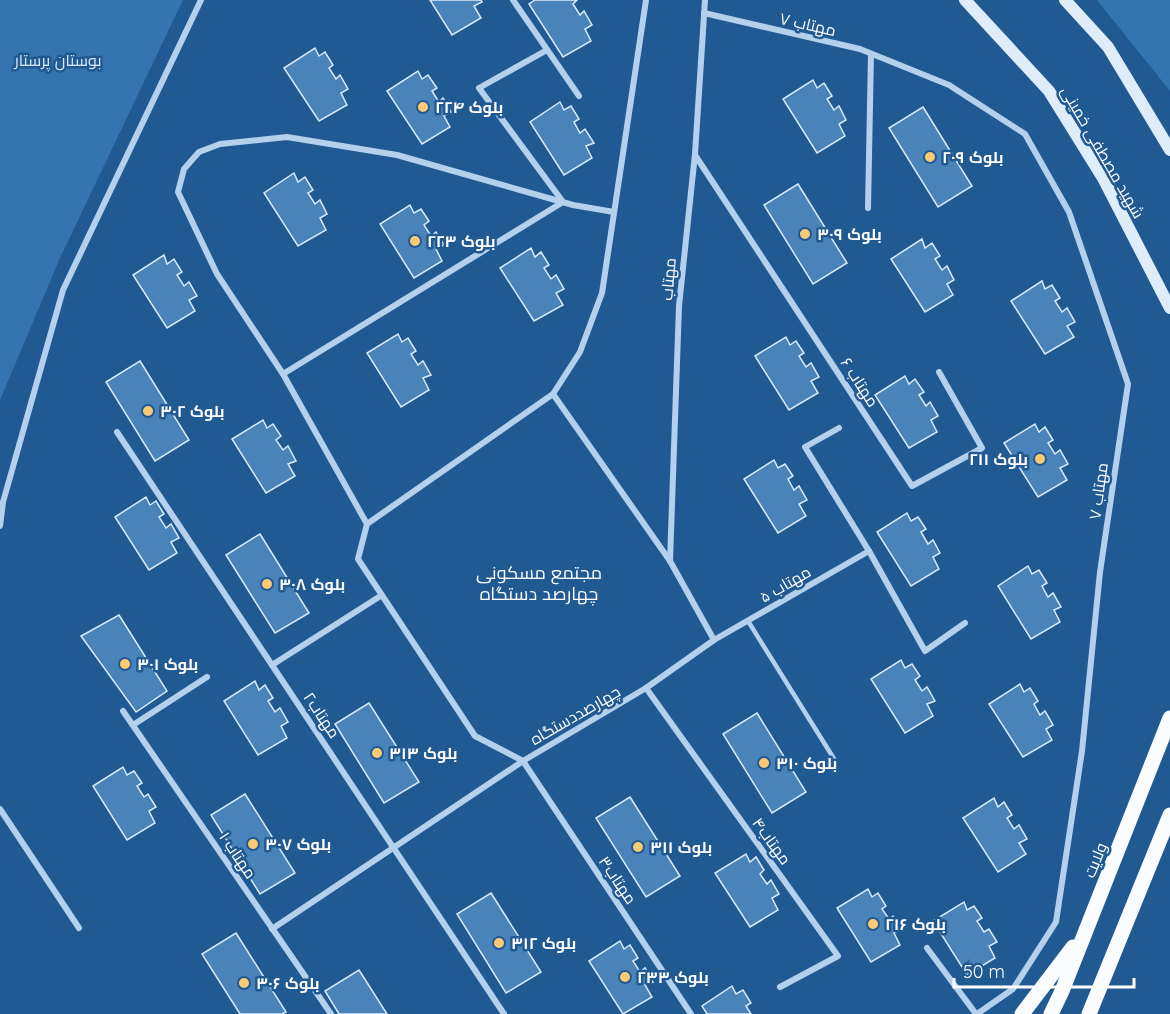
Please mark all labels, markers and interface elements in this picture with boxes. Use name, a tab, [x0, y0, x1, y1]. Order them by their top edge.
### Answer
street label: مهتاب ۷	[778, 8, 838, 41]
park label: بوستان پرستار	[13, 50, 102, 72]
street label: شهید مصطفی خمینی	[1056, 82, 1149, 222]
place label: بلوک ۲۲۴	[435, 97, 503, 117]
marker: بلوک ۲۲۴	[416, 100, 430, 114]
place label: بلوک ۲۰۹	[942, 147, 1003, 167]
marker: بلوک ۲۰۹	[923, 150, 937, 164]
place label: بلوک ۳۰۹	[817, 224, 882, 244]
marker: بلوک ۳۰۹	[798, 227, 812, 241]
place label: بلوک ۲۲۳	[427, 231, 495, 251]
marker: بلوک ۲۲۳	[408, 234, 422, 248]
street label: مهتاب	[656, 257, 681, 301]
street label: مهتاب ۶	[836, 354, 883, 411]
place label: بلوک ۳۰۲	[160, 401, 224, 421]
marker: بلوک ۳۰۲	[141, 404, 155, 418]
place label: بلوک ۲۱۱	[969, 449, 1028, 469]
marker: بلوک ۲۱۱	[1033, 452, 1047, 466]
street label: مهتاب ۷	[1084, 461, 1113, 521]
district label: مجتمع مسکونی چهارصد دستگاه	[476, 561, 602, 606]
street label: مهتاب ۵	[756, 561, 815, 608]
place label: بلوک ۳۰۸	[279, 574, 345, 594]
marker: بلوک ۳۰۸	[260, 577, 274, 591]
place label: بلوک ۳۰۱	[137, 654, 198, 674]
marker: بلوک ۳۰۱	[118, 657, 132, 671]
street label: چهارصددستگاه	[526, 681, 625, 751]
street label: مهتاب۲	[299, 688, 345, 742]
place label: بلوک ۳۱۳	[389, 743, 458, 763]
marker: بلوک ۳۱۳	[370, 746, 384, 760]
place label: بلوک ۳۱۰	[776, 753, 837, 773]
marker: بلوک ۳۱۰	[757, 756, 771, 770]
street label: مهتاب۴	[747, 813, 796, 869]
street label: مهتاب ۱	[214, 828, 261, 883]
place label: بلوک ۳۰۷	[265, 834, 331, 854]
marker: بلوک ۳۰۷	[246, 837, 260, 851]
place label: بلوک ۳۱۱	[650, 837, 712, 857]
street label: ولایت	[1079, 839, 1111, 881]
marker: بلوک ۳۱۱	[631, 840, 645, 854]
street label: مهتاب۳	[594, 852, 641, 908]
place label: بلوک ۲۱۶	[885, 914, 946, 934]
marker: بلوک ۲۱۶	[866, 917, 880, 931]
place label: بلوک ۳۱۲	[511, 933, 576, 953]
marker: بلوک ۳۱۲	[492, 936, 506, 950]
scale bar	[954, 951, 1134, 989]
text: 50 m	[963, 960, 1005, 983]
place label: بلوک ۲۳۳	[637, 967, 709, 987]
marker: بلوک ۲۳۳	[618, 970, 632, 984]
place label: بلوک ۳۰۶	[256, 973, 320, 993]
marker: بلوک ۳۰۶	[237, 976, 251, 990]

